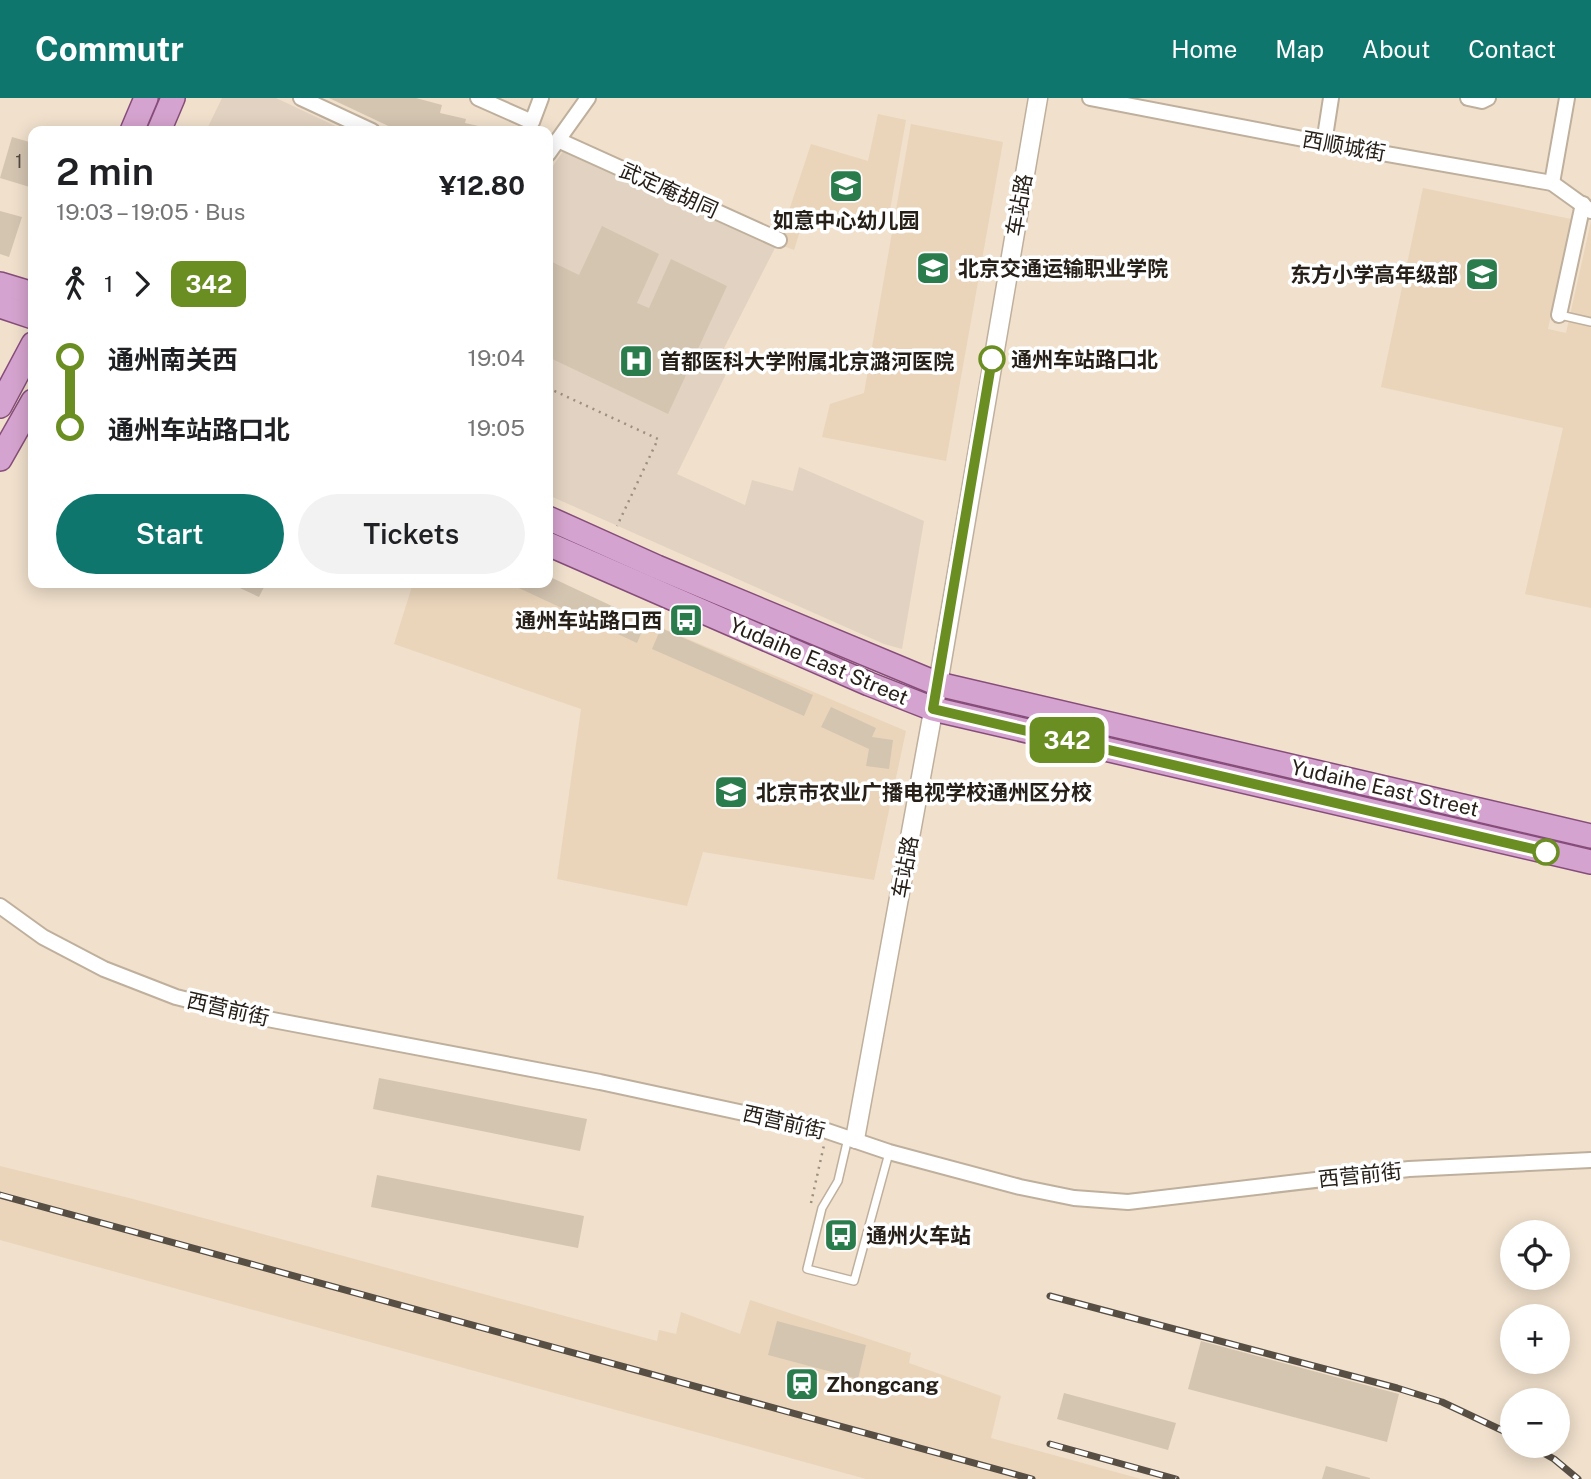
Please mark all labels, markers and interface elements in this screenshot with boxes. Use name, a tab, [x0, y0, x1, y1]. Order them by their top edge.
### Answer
text: Commutr	[35, 30, 184, 68]
text: Home	[1171, 35, 1237, 63]
text: Map	[1275, 35, 1324, 63]
text: About	[1362, 35, 1430, 63]
text: Contact	[1468, 35, 1556, 63]
street label: 西顺城街	[1300, 126, 1388, 166]
text: 2 min	[56, 149, 154, 194]
house number: 1	[15, 151, 23, 172]
street label: 武定庵胡同	[616, 157, 722, 223]
school or university icon: 如意中心幼儿园	[827, 167, 865, 205]
text: ¥12.80	[439, 170, 525, 201]
street label: 车站路	[1001, 172, 1037, 238]
text: 19:03 – 19:05 · Bus	[56, 198, 245, 225]
place label: 如意中心幼儿园	[773, 208, 920, 233]
school or university icon: 北京交通运输职业学院	[914, 249, 952, 287]
school or university icon: 东方小学高年级部	[1463, 255, 1501, 293]
place label: 北京交通运输职业学院	[958, 256, 1168, 281]
place label: 东方小学高年级部	[1290, 262, 1458, 287]
icon: walk	[56, 265, 94, 303]
icon: forward	[123, 265, 161, 303]
text: 1	[104, 270, 113, 297]
text: 342	[185, 270, 232, 298]
hospital icon: 首都医科大学附属北京潞河医院	[617, 342, 655, 380]
text: 通州南关西	[108, 344, 238, 375]
text: 19:04	[468, 344, 525, 371]
marker: 通州车站路口北	[979, 346, 1005, 372]
place label: 通州车站路口北	[1011, 347, 1158, 372]
place label: 首都医科大学附属北京潞河医院	[660, 349, 954, 374]
text: 通州车站路口北	[108, 414, 290, 445]
text: 19:05	[467, 414, 525, 441]
button: Start	[56, 494, 284, 574]
button: Tickets	[298, 494, 525, 574]
bus stop icon: 通州车站路口西	[667, 601, 705, 639]
place label: 通州车站路口西	[515, 608, 662, 633]
street label: Yudaihe East Street	[726, 612, 912, 710]
line badge: 342	[1027, 717, 1107, 763]
text: 342	[1044, 726, 1090, 754]
street label: Yudaihe East Street	[1289, 754, 1481, 822]
school or university icon: 北京市农业广播电视学校通州区分校	[712, 773, 750, 811]
place label: 北京市农业广播电视学校通州区分校	[756, 780, 1092, 805]
street label: 车站路	[887, 834, 923, 900]
unlabelled marker	[1533, 839, 1559, 865]
street label: 西营前街	[184, 987, 272, 1031]
street label: 西营前街	[740, 1100, 828, 1144]
street label: 西营前街	[1317, 1158, 1403, 1192]
bus stop icon: 通州火车站	[822, 1216, 860, 1254]
map controls	[1500, 1220, 1570, 1458]
button: locate	[1500, 1220, 1570, 1290]
place label: 通州火车站	[866, 1223, 971, 1248]
button: +	[1500, 1304, 1570, 1374]
station icon: Zhongcang	[783, 1365, 821, 1403]
place label: Zhongcang	[826, 1372, 939, 1397]
button: −	[1500, 1388, 1570, 1458]

